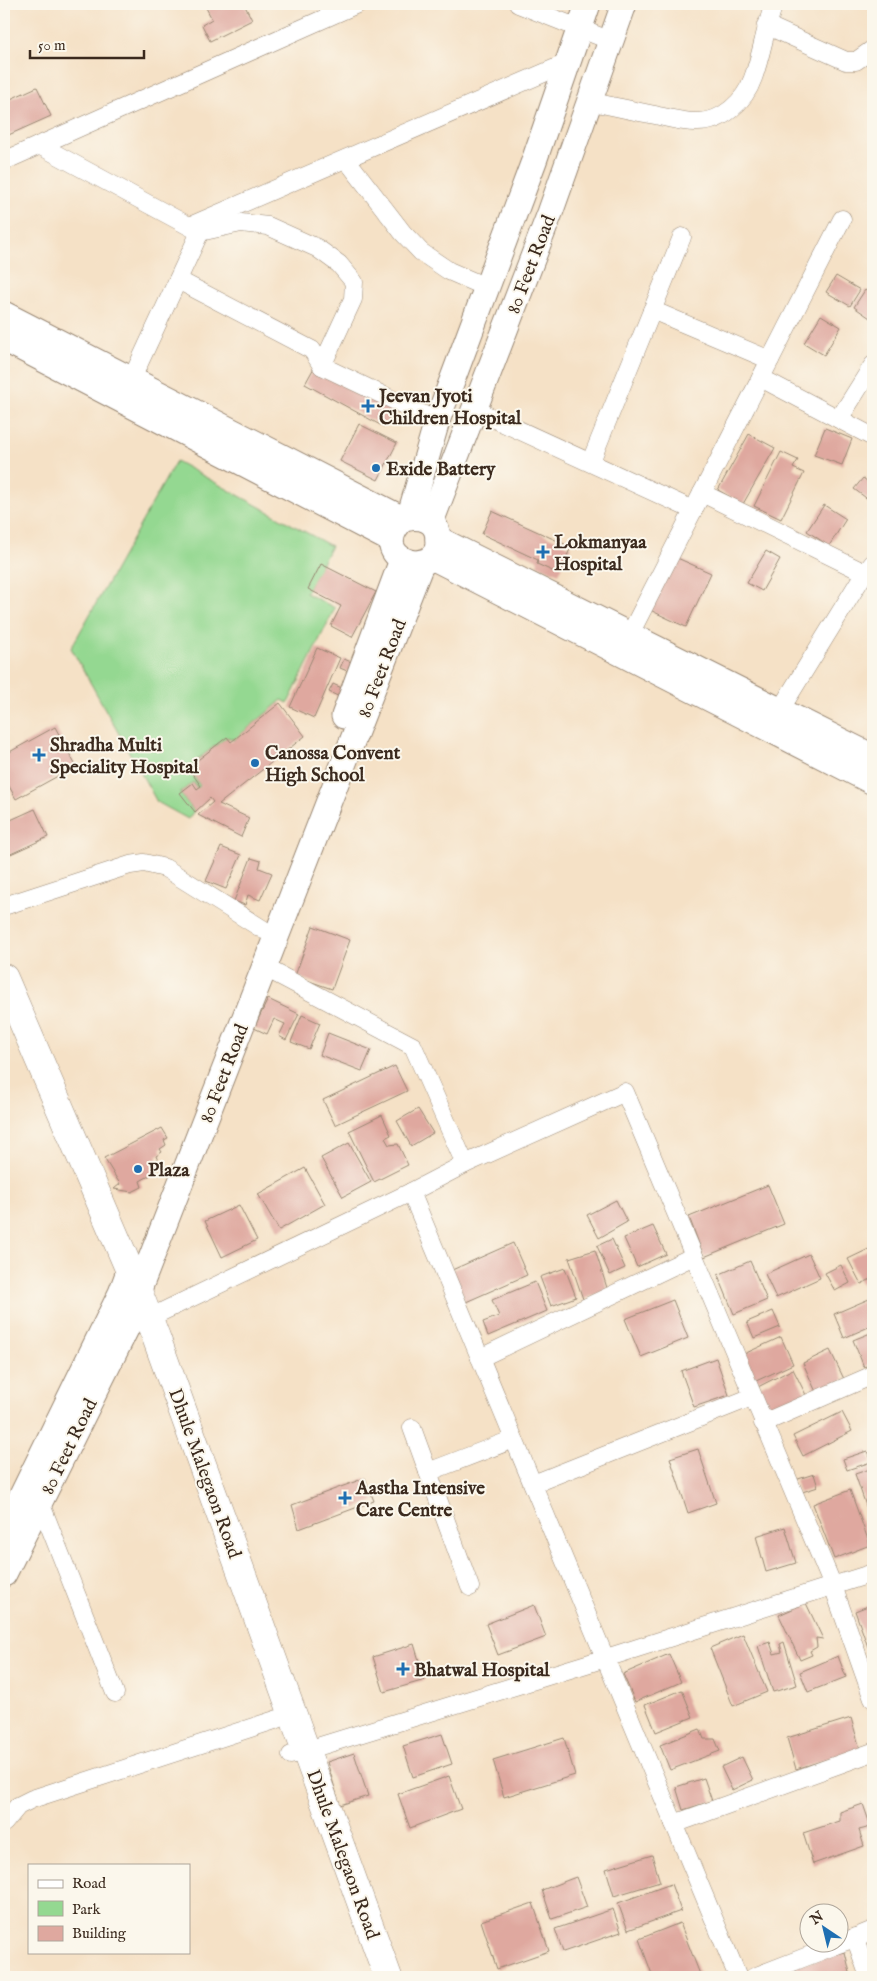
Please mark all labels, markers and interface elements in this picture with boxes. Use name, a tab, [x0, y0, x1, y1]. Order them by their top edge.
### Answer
scale bar	[30, 28, 144, 60]
text: 50 m	[38, 36, 66, 55]
street label: 80 Feet Road	[502, 211, 562, 318]
place label: Jeevan Jyoti Children Hospital	[376, 385, 522, 431]
marker: Jeevan Jyoti Children Hospital	[361, 399, 375, 413]
place label: Exide Battery	[386, 458, 496, 482]
marker: Exide Battery	[370, 462, 382, 474]
place label: Lokmanyaa Hospital	[554, 531, 647, 577]
marker: Lokmanyaa Hospital	[536, 545, 550, 559]
street label: 80 Feet Road	[353, 615, 413, 722]
place label: Shradha Multi Speciality Hospital	[50, 734, 199, 780]
place label: Canossa Convent High School	[265, 742, 401, 788]
marker: Shradha Multi Speciality Hospital	[32, 748, 46, 762]
marker: Canossa Convent High School	[249, 757, 261, 769]
street label: 80 Feet Road	[195, 1020, 255, 1127]
place label: Plaza	[148, 1159, 190, 1183]
marker: Plaza	[132, 1163, 144, 1175]
street label: Dhule Malegaon Road	[162, 1386, 246, 1563]
street label: 80 Feet Road	[36, 1394, 104, 1499]
place label: Aastha Intensive Care Centre	[355, 1477, 485, 1523]
marker: Aastha Intensive Care Centre	[338, 1491, 352, 1505]
place label: Bhatwal Hospital	[414, 1659, 550, 1683]
marker: Bhatwal Hospital	[396, 1662, 410, 1676]
street label: Dhule Malegaon Road	[300, 1767, 384, 1944]
legend	[28, 1864, 190, 1954]
text: Road	[72, 1874, 107, 1893]
text: Park	[72, 1900, 102, 1919]
north arrow	[800, 1904, 850, 1954]
text: N	[806, 1907, 827, 1930]
text: Building	[72, 1924, 127, 1943]

